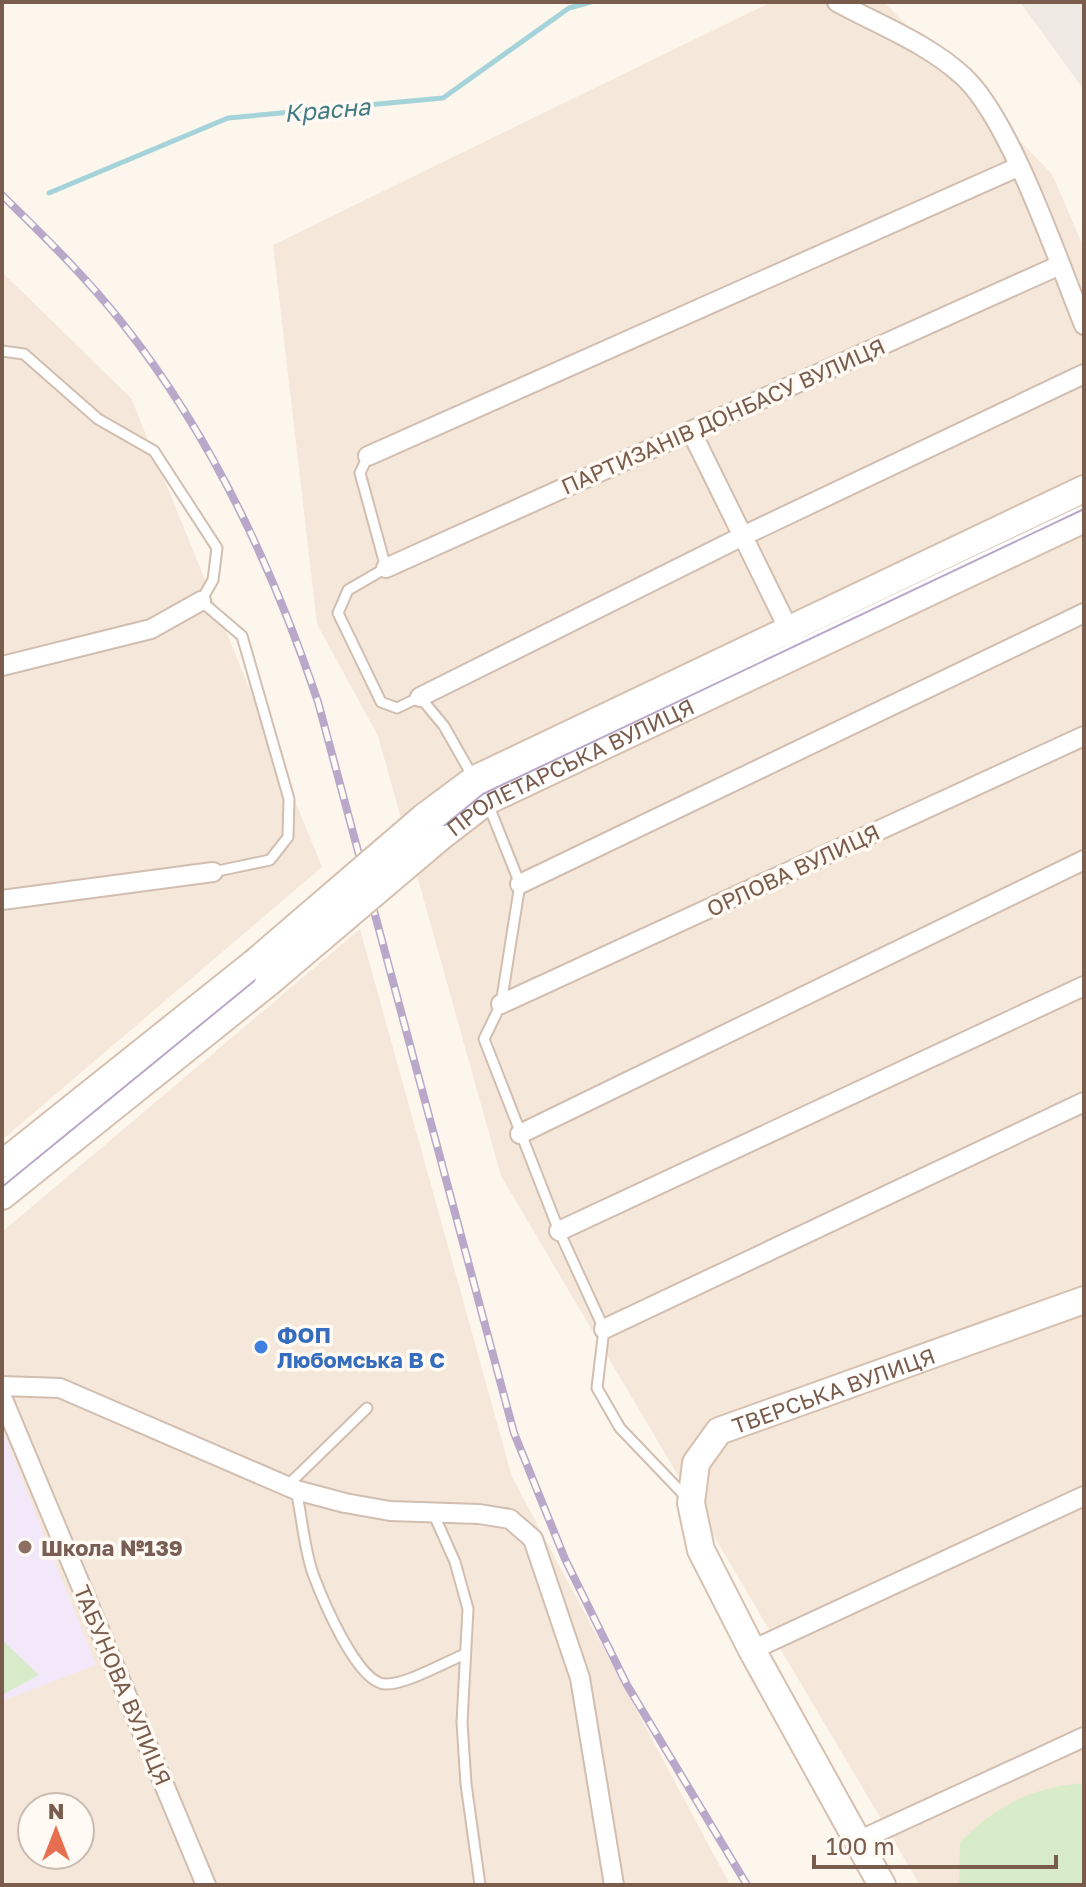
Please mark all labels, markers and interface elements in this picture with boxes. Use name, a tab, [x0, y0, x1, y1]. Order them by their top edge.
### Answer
water label: Красна	[283, 91, 373, 127]
street label: ПАРТИЗАНІВ ДОНБАСУ ВУЛИЦЯ	[557, 332, 889, 500]
street label: ПРОЛЕТАРСЬКА ВУЛИЦЯ	[441, 692, 698, 841]
street label: ОРЛОВА ВУЛИЦЯ	[702, 818, 884, 922]
place label: ФОП Любомська В С	[277, 1321, 445, 1373]
marker: ФОП Любомська В С	[252, 1338, 270, 1356]
street label: ТВЕРСЬКА ВУЛИЦЯ	[728, 1341, 938, 1439]
place label: Школа №139	[41, 1534, 183, 1561]
marker: Школа №139	[16, 1538, 34, 1556]
street label: ТАБУНОВА ВУЛИЦЯ	[69, 1581, 177, 1789]
north arrow	[16, 1791, 96, 1871]
text: N	[48, 1797, 64, 1824]
scale bar	[814, 1819, 1056, 1869]
text: 100 m	[826, 1831, 895, 1860]

